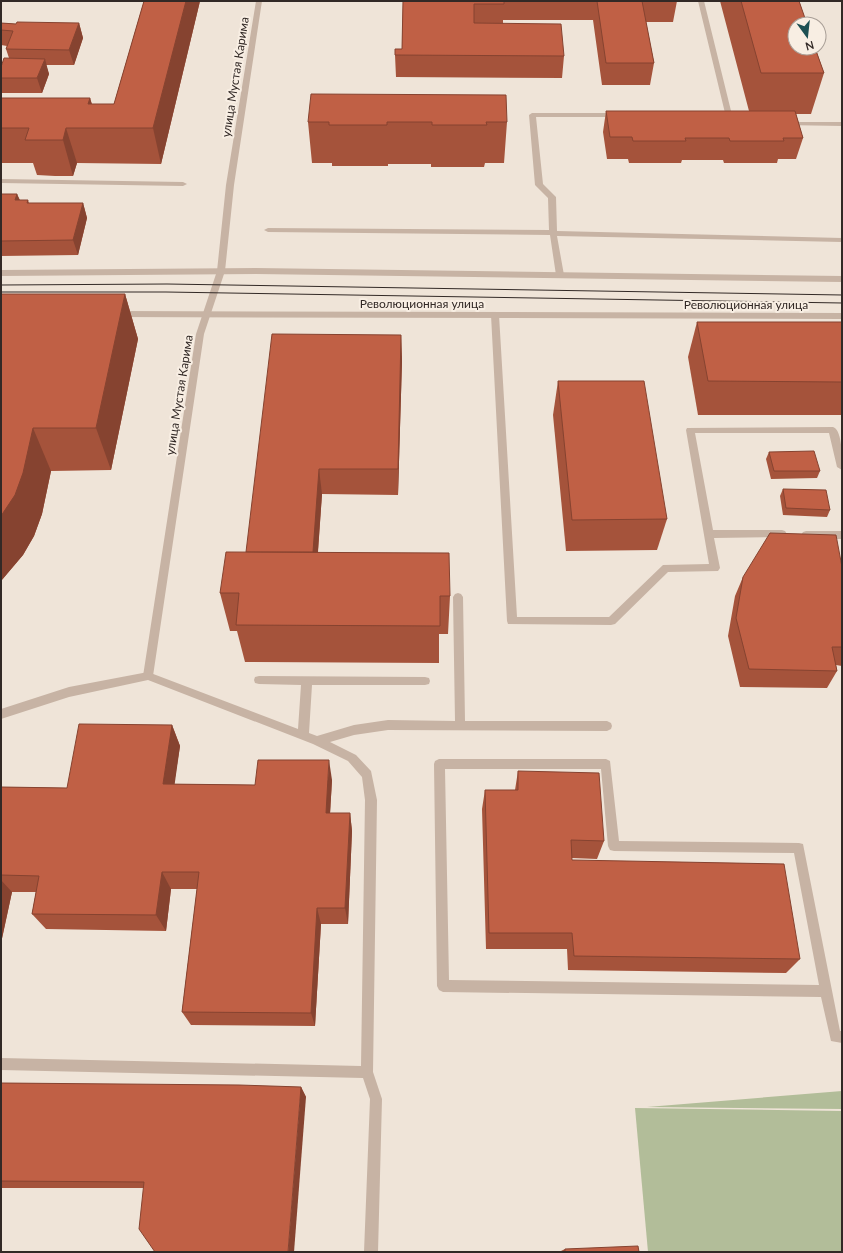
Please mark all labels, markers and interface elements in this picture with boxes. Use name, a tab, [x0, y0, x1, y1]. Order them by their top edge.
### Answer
street label: улица Мустая Карима	[218, 16, 252, 138]
north arrow	[787, 16, 827, 56]
text: N	[804, 39, 815, 54]
street label: Революционная улица	[360, 296, 484, 311]
street label: Революционная улица	[684, 297, 808, 312]
street label: улица Мустая Карима	[162, 334, 196, 456]

